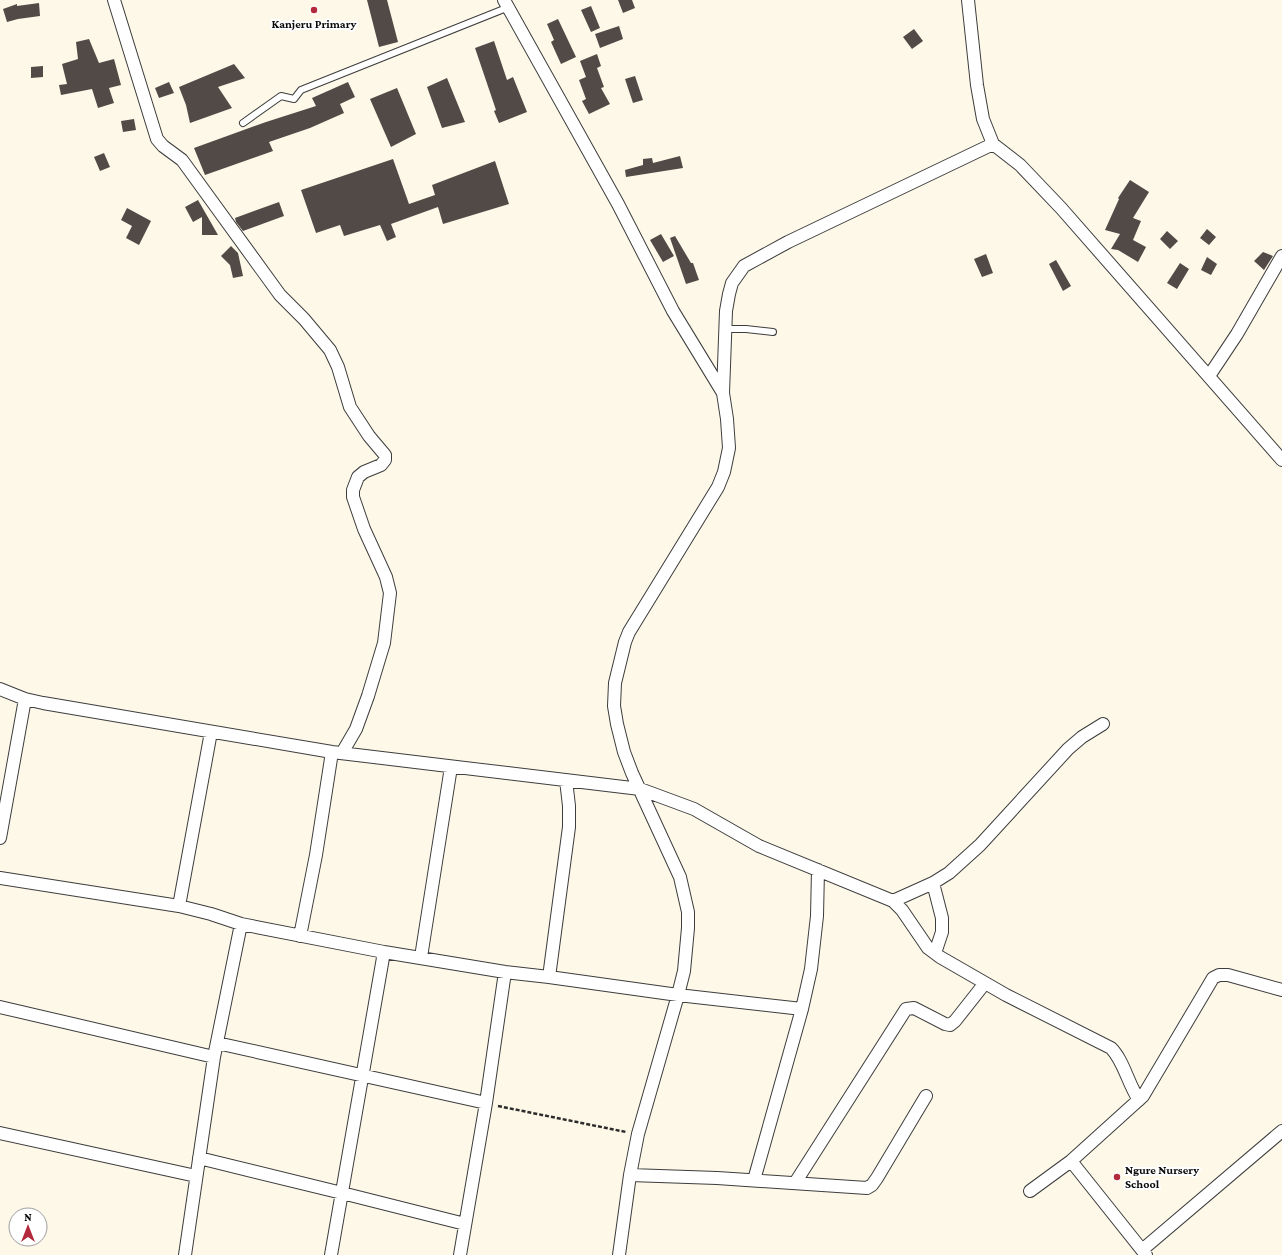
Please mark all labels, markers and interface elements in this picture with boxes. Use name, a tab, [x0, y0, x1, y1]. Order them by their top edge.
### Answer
marker: Kanjeru Primary	[309, 5, 319, 15]
place label: Kanjeru Primary	[272, 17, 357, 31]
place label: Ngure Nursery School	[1125, 1163, 1199, 1191]
marker: Ngure Nursery School	[1112, 1172, 1122, 1182]
north arrow	[8, 1207, 48, 1247]
text: N	[24, 1211, 32, 1223]

